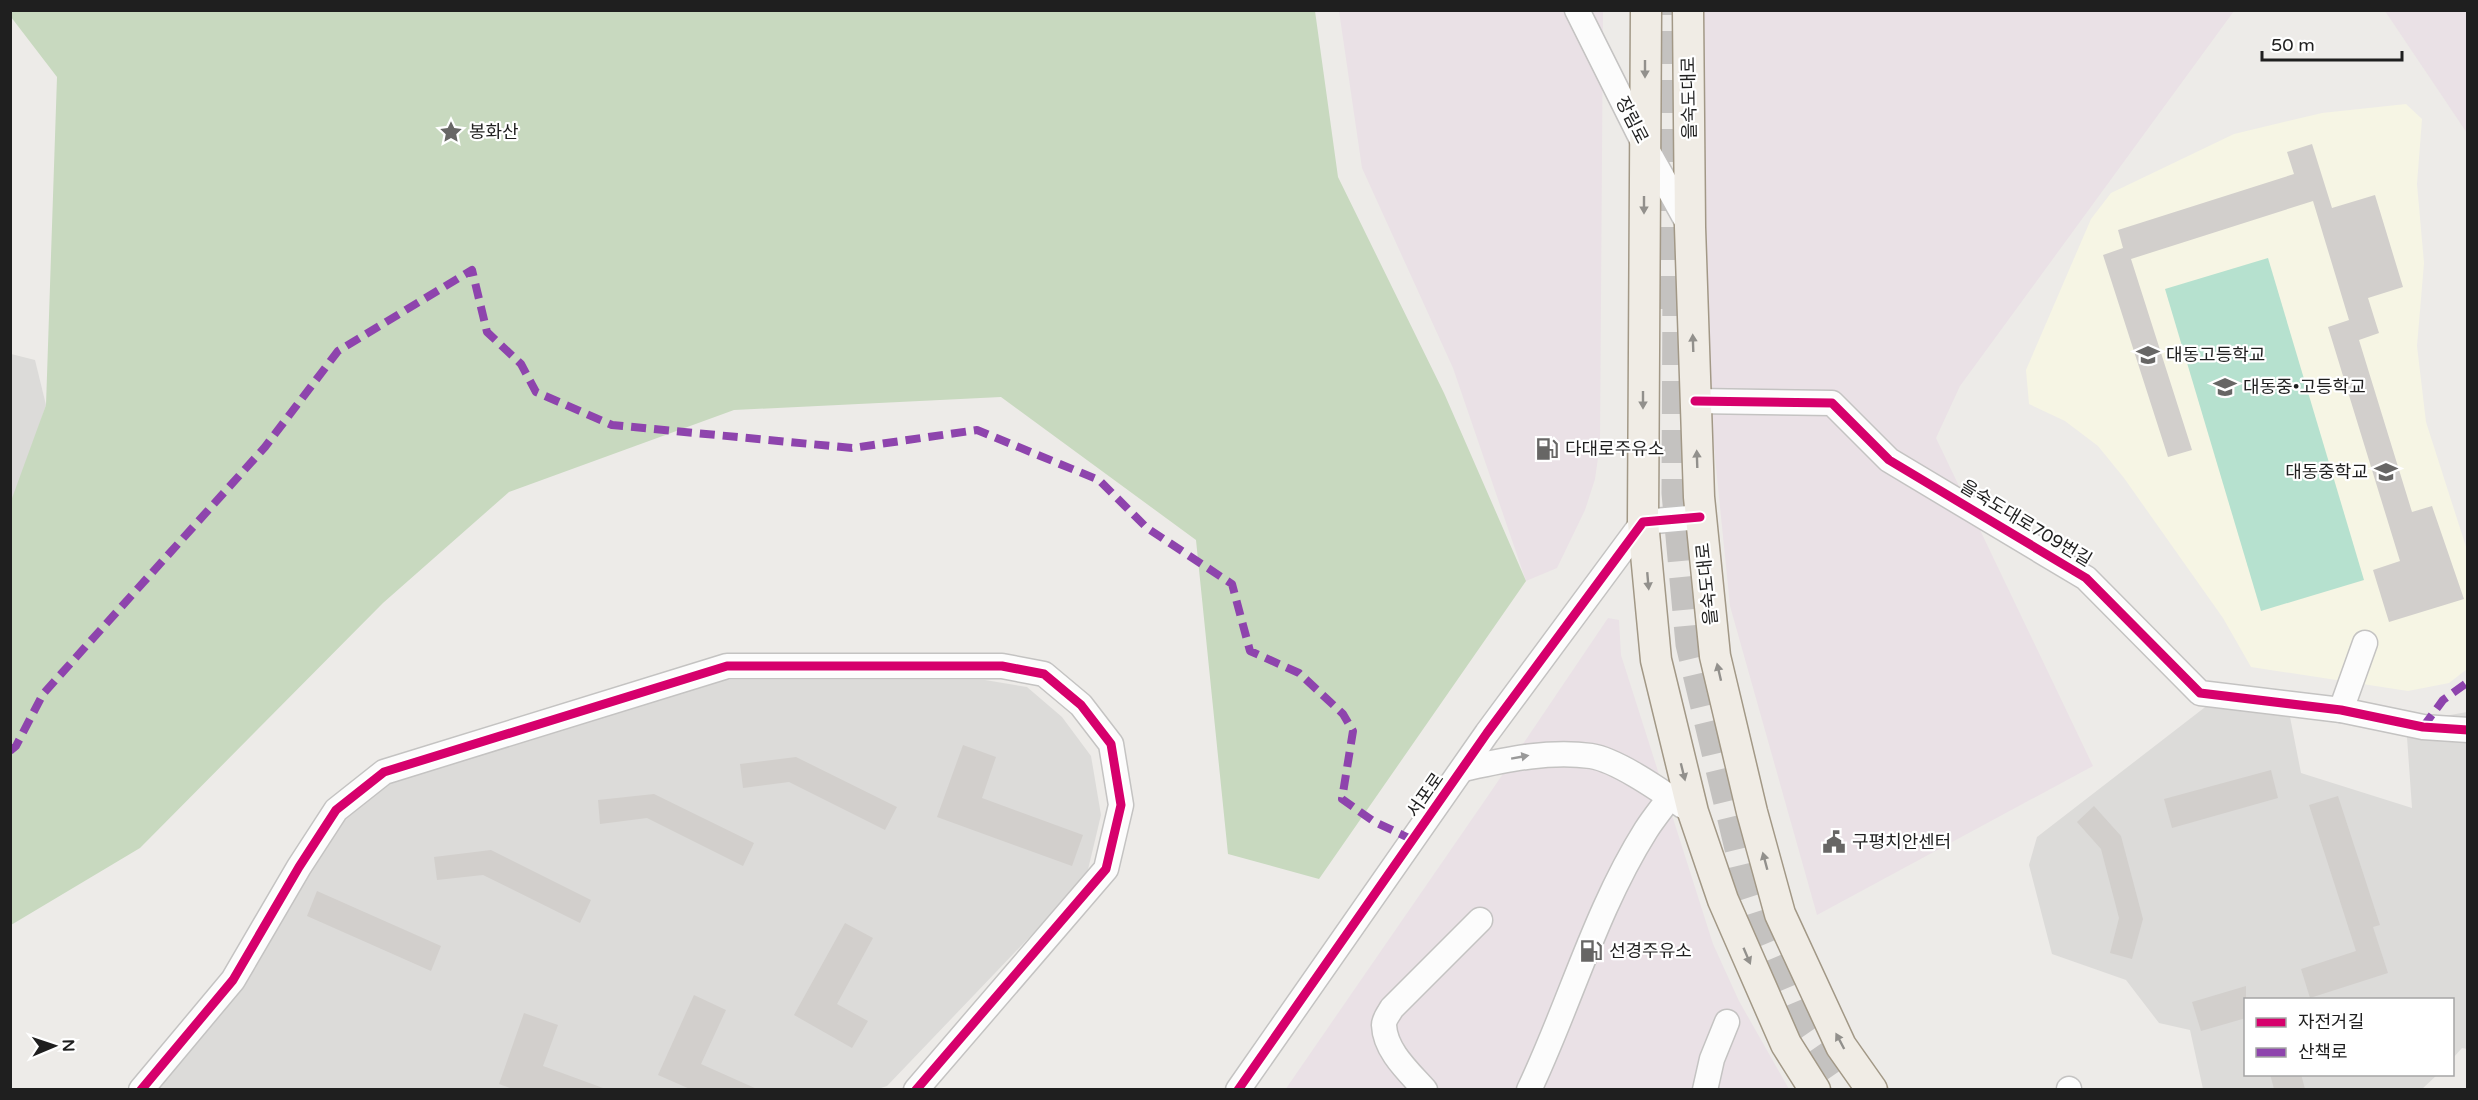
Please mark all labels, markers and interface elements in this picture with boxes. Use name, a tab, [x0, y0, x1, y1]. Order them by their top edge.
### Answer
scale bar	[2262, 24, 2402, 62]
text: 50 m	[2271, 34, 2315, 56]
street label: 을숙도대로	[1677, 56, 1701, 140]
one-way arrow	[1640, 59, 1650, 78]
street label: 장림로	[1611, 93, 1653, 147]
place icon: 봉화산	[438, 119, 464, 145]
place label: 봉화산	[469, 121, 519, 143]
one-way arrow	[1639, 195, 1649, 214]
one-way arrow	[1689, 333, 1698, 352]
school or university icon: 대동고등학교	[2135, 342, 2161, 368]
place label: 대동고등학교	[2166, 344, 2265, 366]
school or university icon: 대동중•고등학교	[2212, 374, 2238, 400]
place label: 대동중•고등학교	[2243, 376, 2366, 398]
one-way arrow	[1638, 390, 1647, 409]
fuel station icon: 다대로주유소	[1534, 436, 1560, 462]
place label: 다대로주유소	[1565, 438, 1664, 460]
one-way arrow	[1692, 450, 1702, 469]
school or university icon: 대동중학교	[2373, 459, 2399, 485]
place label: 대동중학교	[2285, 461, 2368, 483]
street label: 을숙도대로709번길	[1956, 475, 2096, 571]
street label: 을숙도대로	[1692, 542, 1722, 626]
one-way arrow	[1643, 571, 1653, 590]
one-way arrow	[1714, 662, 1723, 681]
one-way arrow	[1511, 752, 1530, 761]
one-way arrow	[1678, 763, 1688, 781]
street label: 서포로	[1402, 768, 1448, 822]
public building icon: 구평치안센터	[1821, 829, 1847, 855]
place label: 구평치안센터	[1852, 831, 1951, 853]
one-way arrow	[1760, 852, 1770, 871]
fuel station icon: 선경주유소	[1578, 938, 1604, 964]
place label: 선경주유소	[1609, 940, 1692, 962]
one-way arrow	[1742, 947, 1752, 965]
legend	[2244, 998, 2454, 1076]
text: 자전거길	[2298, 1011, 2364, 1033]
north arrow	[24, 1016, 84, 1076]
one-way arrow	[1835, 1032, 1845, 1049]
text: N	[58, 1039, 78, 1052]
text: 산책로	[2298, 1041, 2348, 1063]

